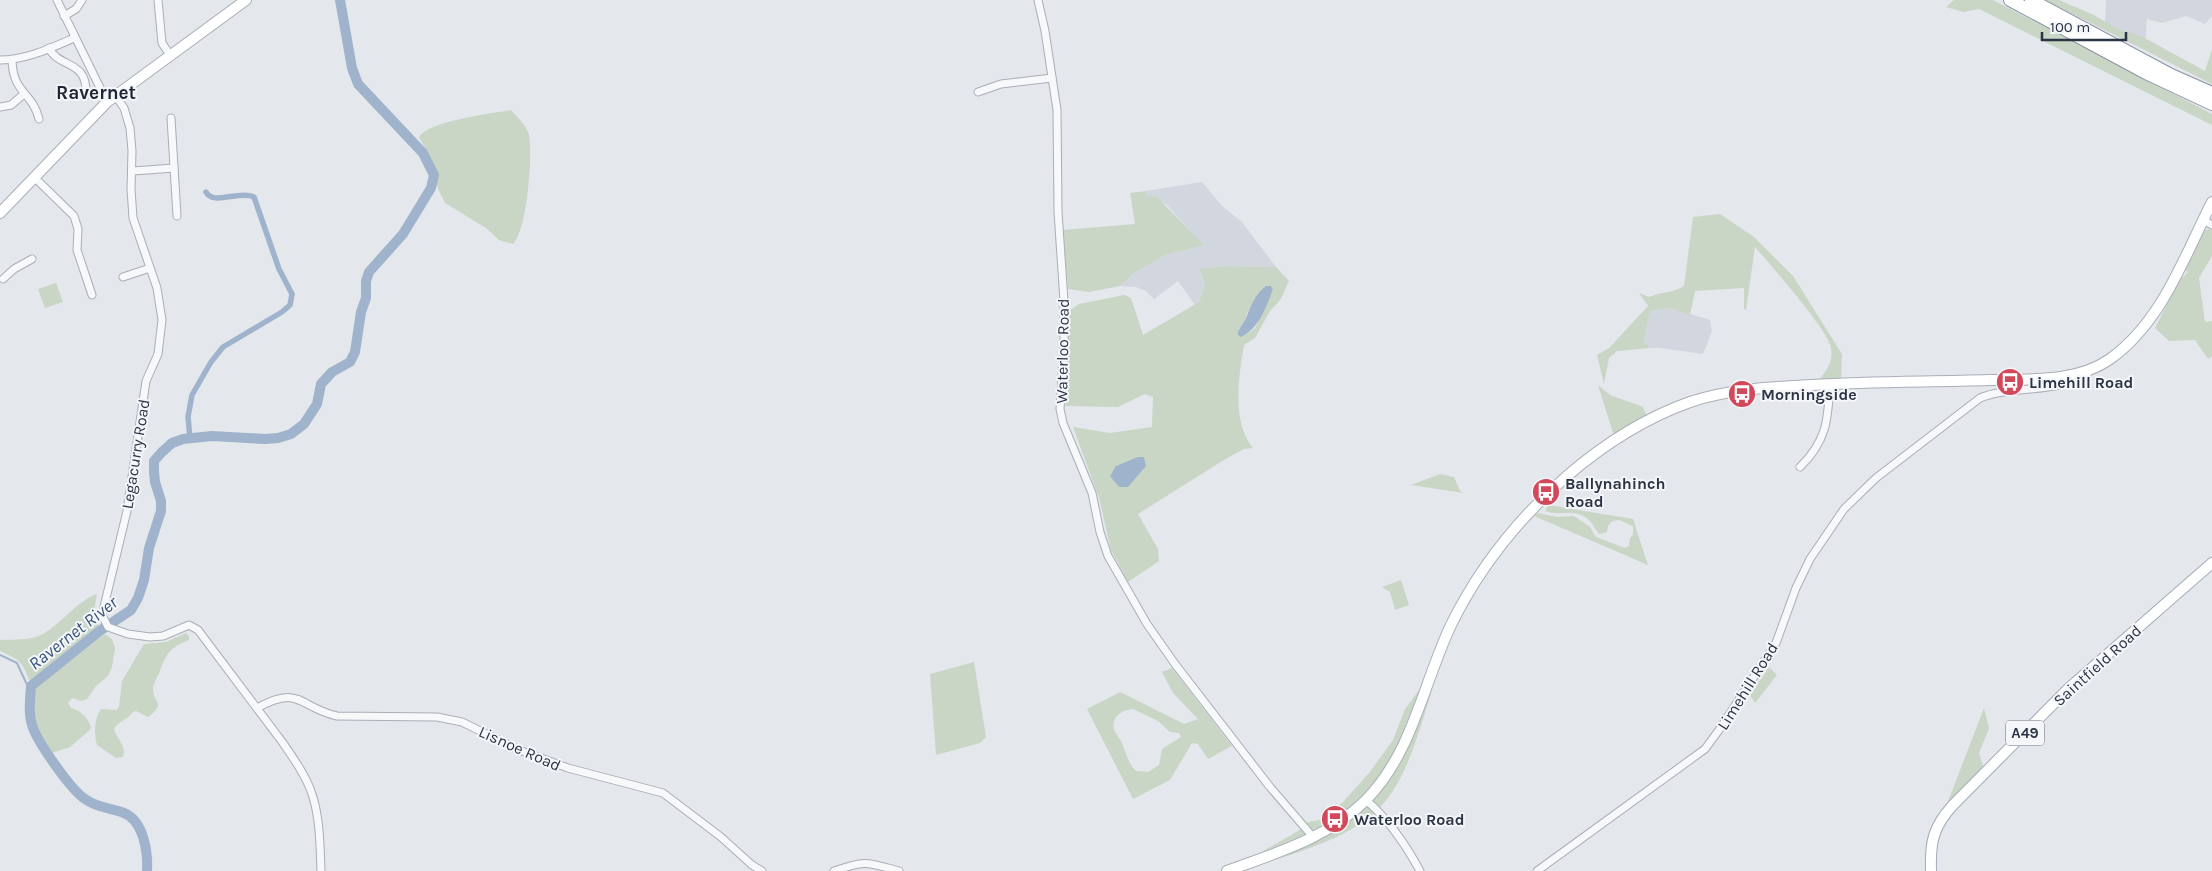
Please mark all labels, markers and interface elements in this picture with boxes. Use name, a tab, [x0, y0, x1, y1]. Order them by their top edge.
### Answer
scale bar	[2042, 10, 2126, 42]
text: 100 m	[2050, 18, 2090, 36]
district label: Ravernet	[56, 82, 136, 104]
street label: Waterloo Road	[1052, 298, 1073, 404]
bus stop icon: Limehill Road	[1995, 367, 2025, 397]
place label: Limehill Road	[2029, 373, 2133, 392]
bus stop icon: Morningside	[1727, 379, 1757, 409]
place label: Morningside	[1761, 385, 1857, 404]
street label: Legacurry Road	[117, 398, 154, 510]
place label: Ballynahinch Road	[1565, 474, 1665, 511]
bus stop icon: Ballynahinch Road	[1531, 477, 1561, 507]
water label: Ravernet River	[24, 591, 123, 675]
street label: Saintfield Road	[2049, 621, 2145, 710]
street label: Limehill Road	[1713, 639, 1782, 733]
road number: A49	[2006, 720, 2044, 746]
street label: Lisnoe Road	[476, 722, 564, 775]
bus stop icon: Waterloo Road	[1320, 804, 1350, 834]
place label: Waterloo Road	[1354, 810, 1465, 829]

